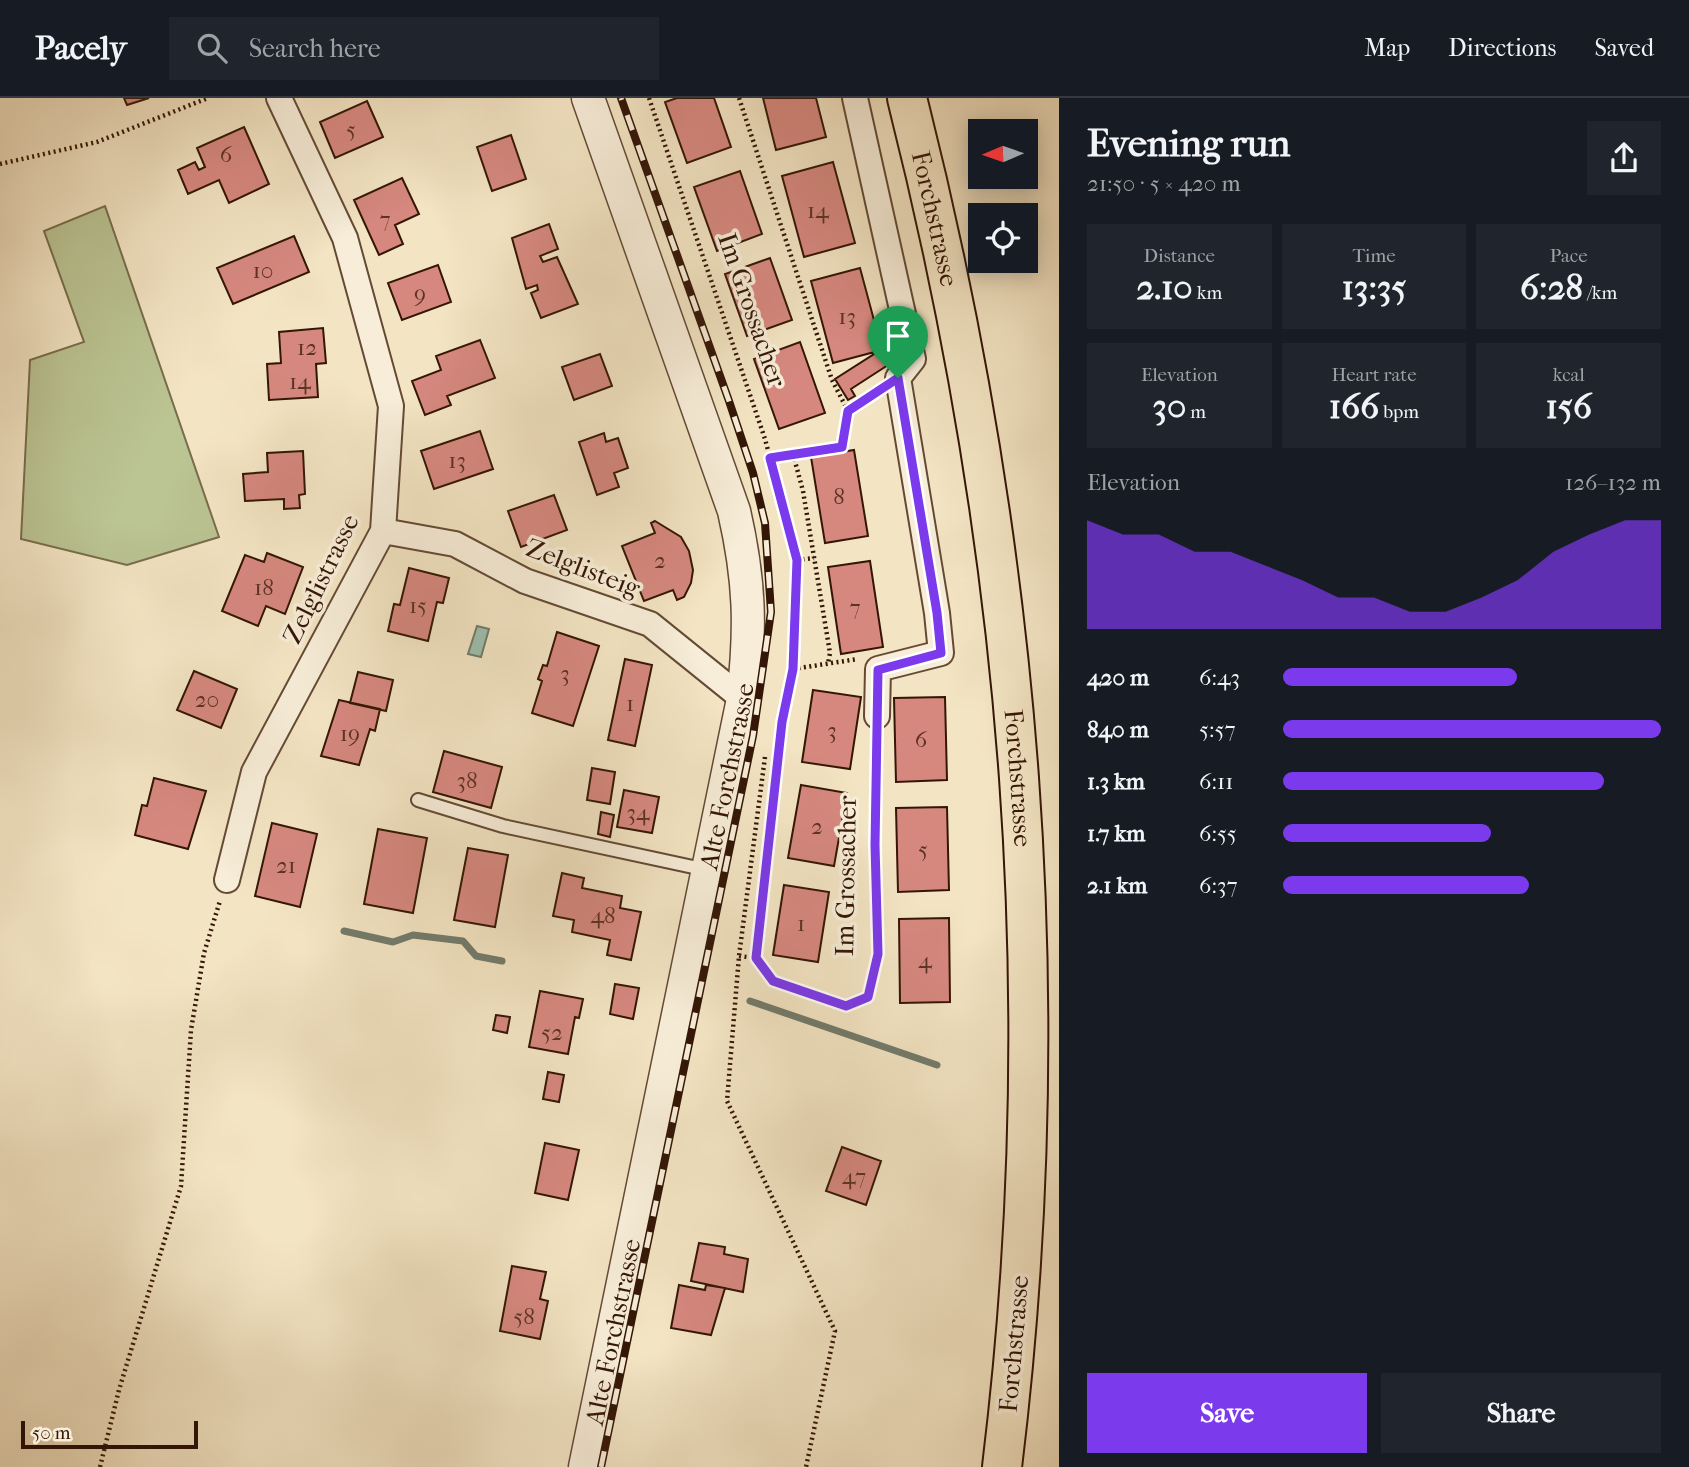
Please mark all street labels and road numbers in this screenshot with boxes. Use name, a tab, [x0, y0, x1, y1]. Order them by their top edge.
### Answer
street label: Forchstrasse	[905, 148, 965, 289]
street label: Im Grossacher	[711, 229, 793, 391]
street label: Zelglistrasse	[276, 509, 366, 649]
street label: Zelglisteig	[522, 532, 645, 604]
street label: Alte Forchstrasse	[693, 681, 760, 873]
street label: Forchstrasse	[998, 708, 1039, 848]
street label: Im Grossacher	[829, 795, 863, 957]
street label: Alte Forchstrasse	[578, 1236, 647, 1429]
street label: Forchstrasse	[993, 1274, 1035, 1414]

